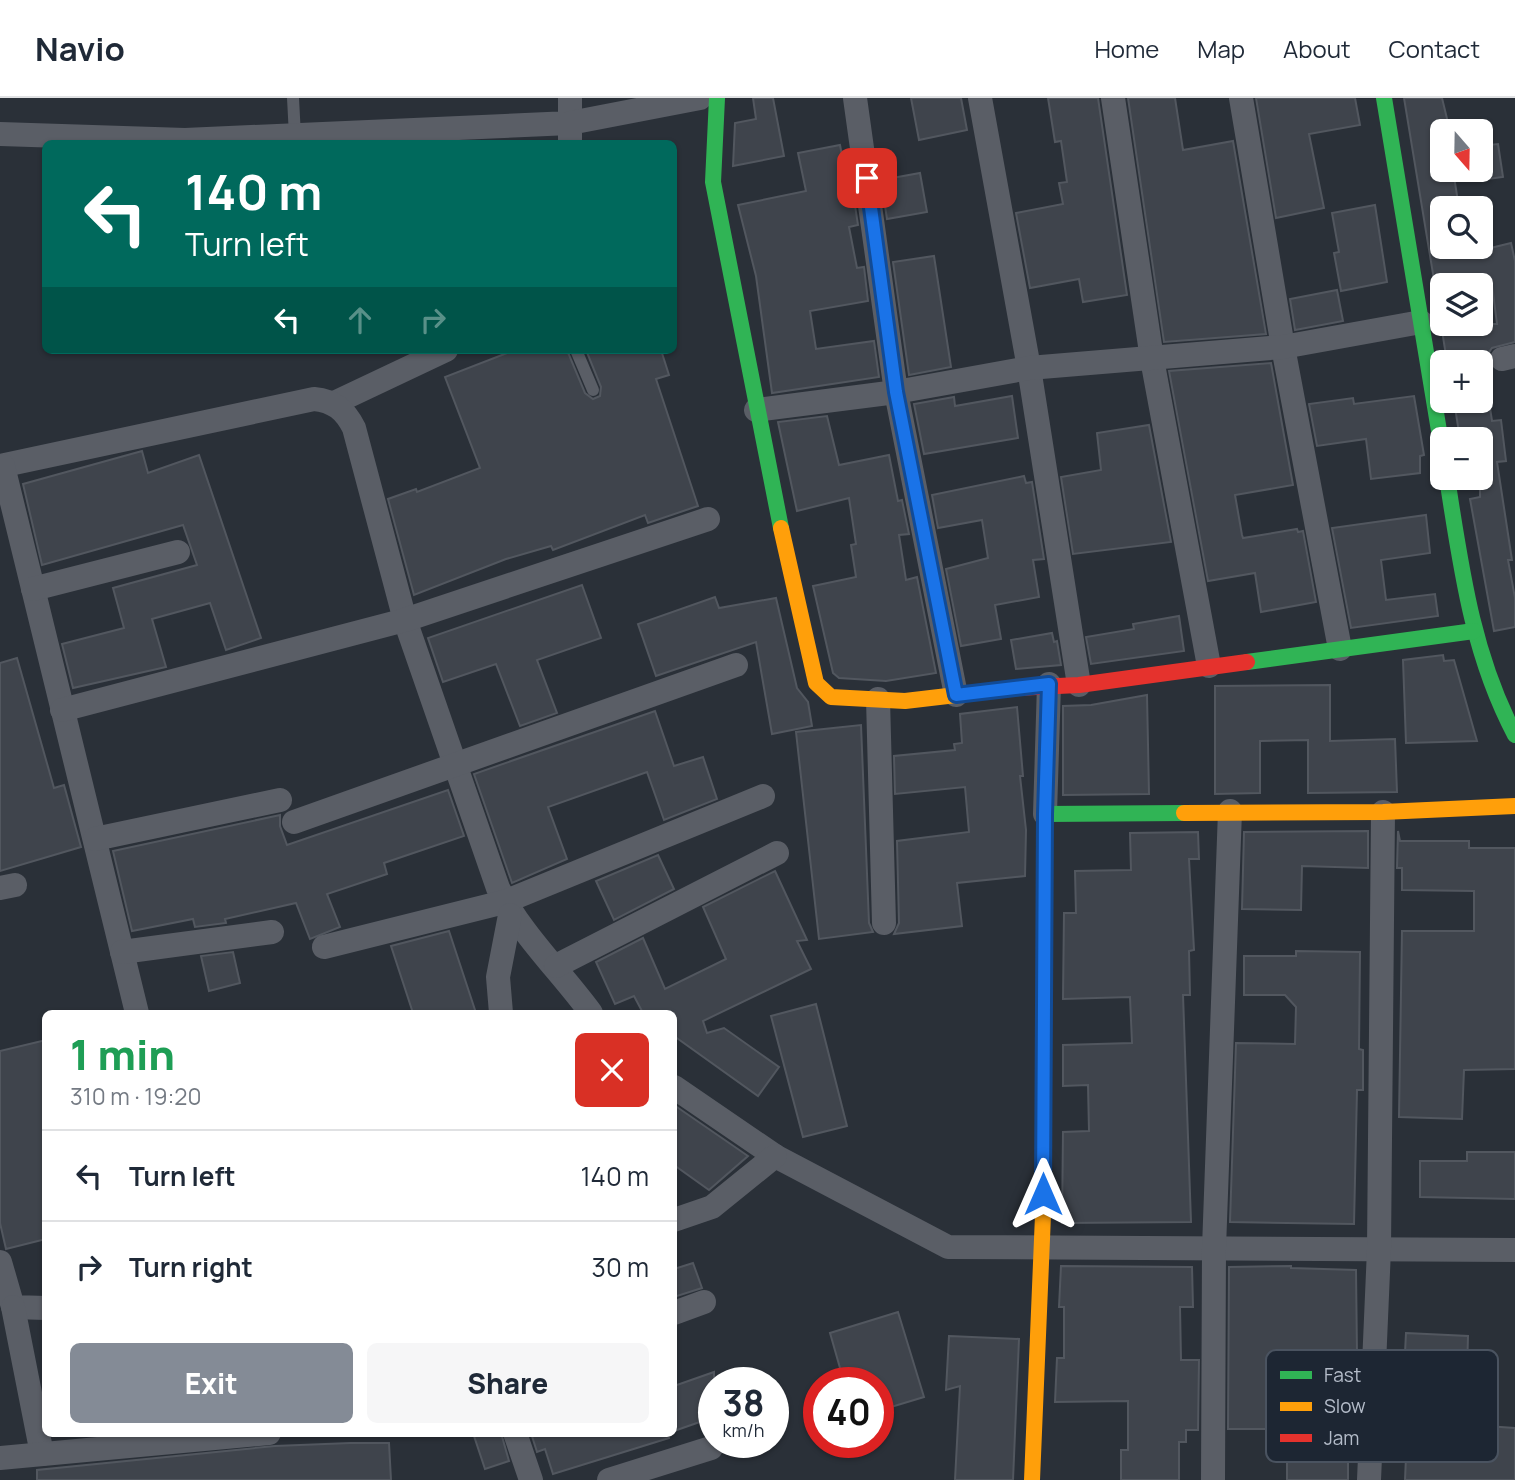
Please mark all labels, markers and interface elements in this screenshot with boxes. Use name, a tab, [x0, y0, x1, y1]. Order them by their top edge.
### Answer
text: Navio	[35, 26, 125, 71]
text: Home	[1094, 32, 1159, 65]
text: Map	[1197, 32, 1245, 65]
text: About	[1283, 32, 1351, 65]
text: Contact	[1389, 32, 1480, 65]
north arrow	[1430, 119, 1493, 182]
map controls	[1430, 119, 1493, 490]
pin	[837, 148, 897, 208]
text: 140 m	[185, 158, 322, 225]
icon: arrive	[848, 159, 886, 197]
icon: left	[70, 168, 161, 259]
button: search	[1430, 196, 1493, 259]
text: Turn left	[185, 222, 309, 266]
button: layers	[1430, 273, 1493, 336]
icon: left	[268, 301, 306, 339]
icon: ahead	[341, 301, 379, 339]
icon: right	[414, 301, 452, 339]
button: +	[1430, 350, 1493, 413]
button: −	[1430, 427, 1493, 490]
text: 1 min	[70, 1025, 175, 1083]
button: close	[575, 1033, 649, 1107]
text: 310 m · 19:20	[70, 1080, 202, 1112]
icon: left	[70, 1157, 108, 1195]
position arrow	[1006, 1157, 1080, 1231]
text: Turn left	[129, 1158, 236, 1194]
text: 140 m	[580, 1158, 649, 1194]
icon: right	[70, 1248, 108, 1286]
text: Turn right	[129, 1249, 253, 1285]
text: 30 m	[592, 1249, 649, 1285]
button: Exit	[70, 1343, 353, 1423]
button: Share	[367, 1343, 649, 1423]
legend	[1266, 1350, 1498, 1462]
text: Fast	[1324, 1362, 1361, 1388]
speed limit sign: 40	[803, 1367, 894, 1458]
text: 38	[723, 1379, 764, 1427]
text: Slow	[1324, 1393, 1366, 1419]
text: km/h	[723, 1418, 764, 1442]
text: Jam	[1324, 1425, 1359, 1451]

